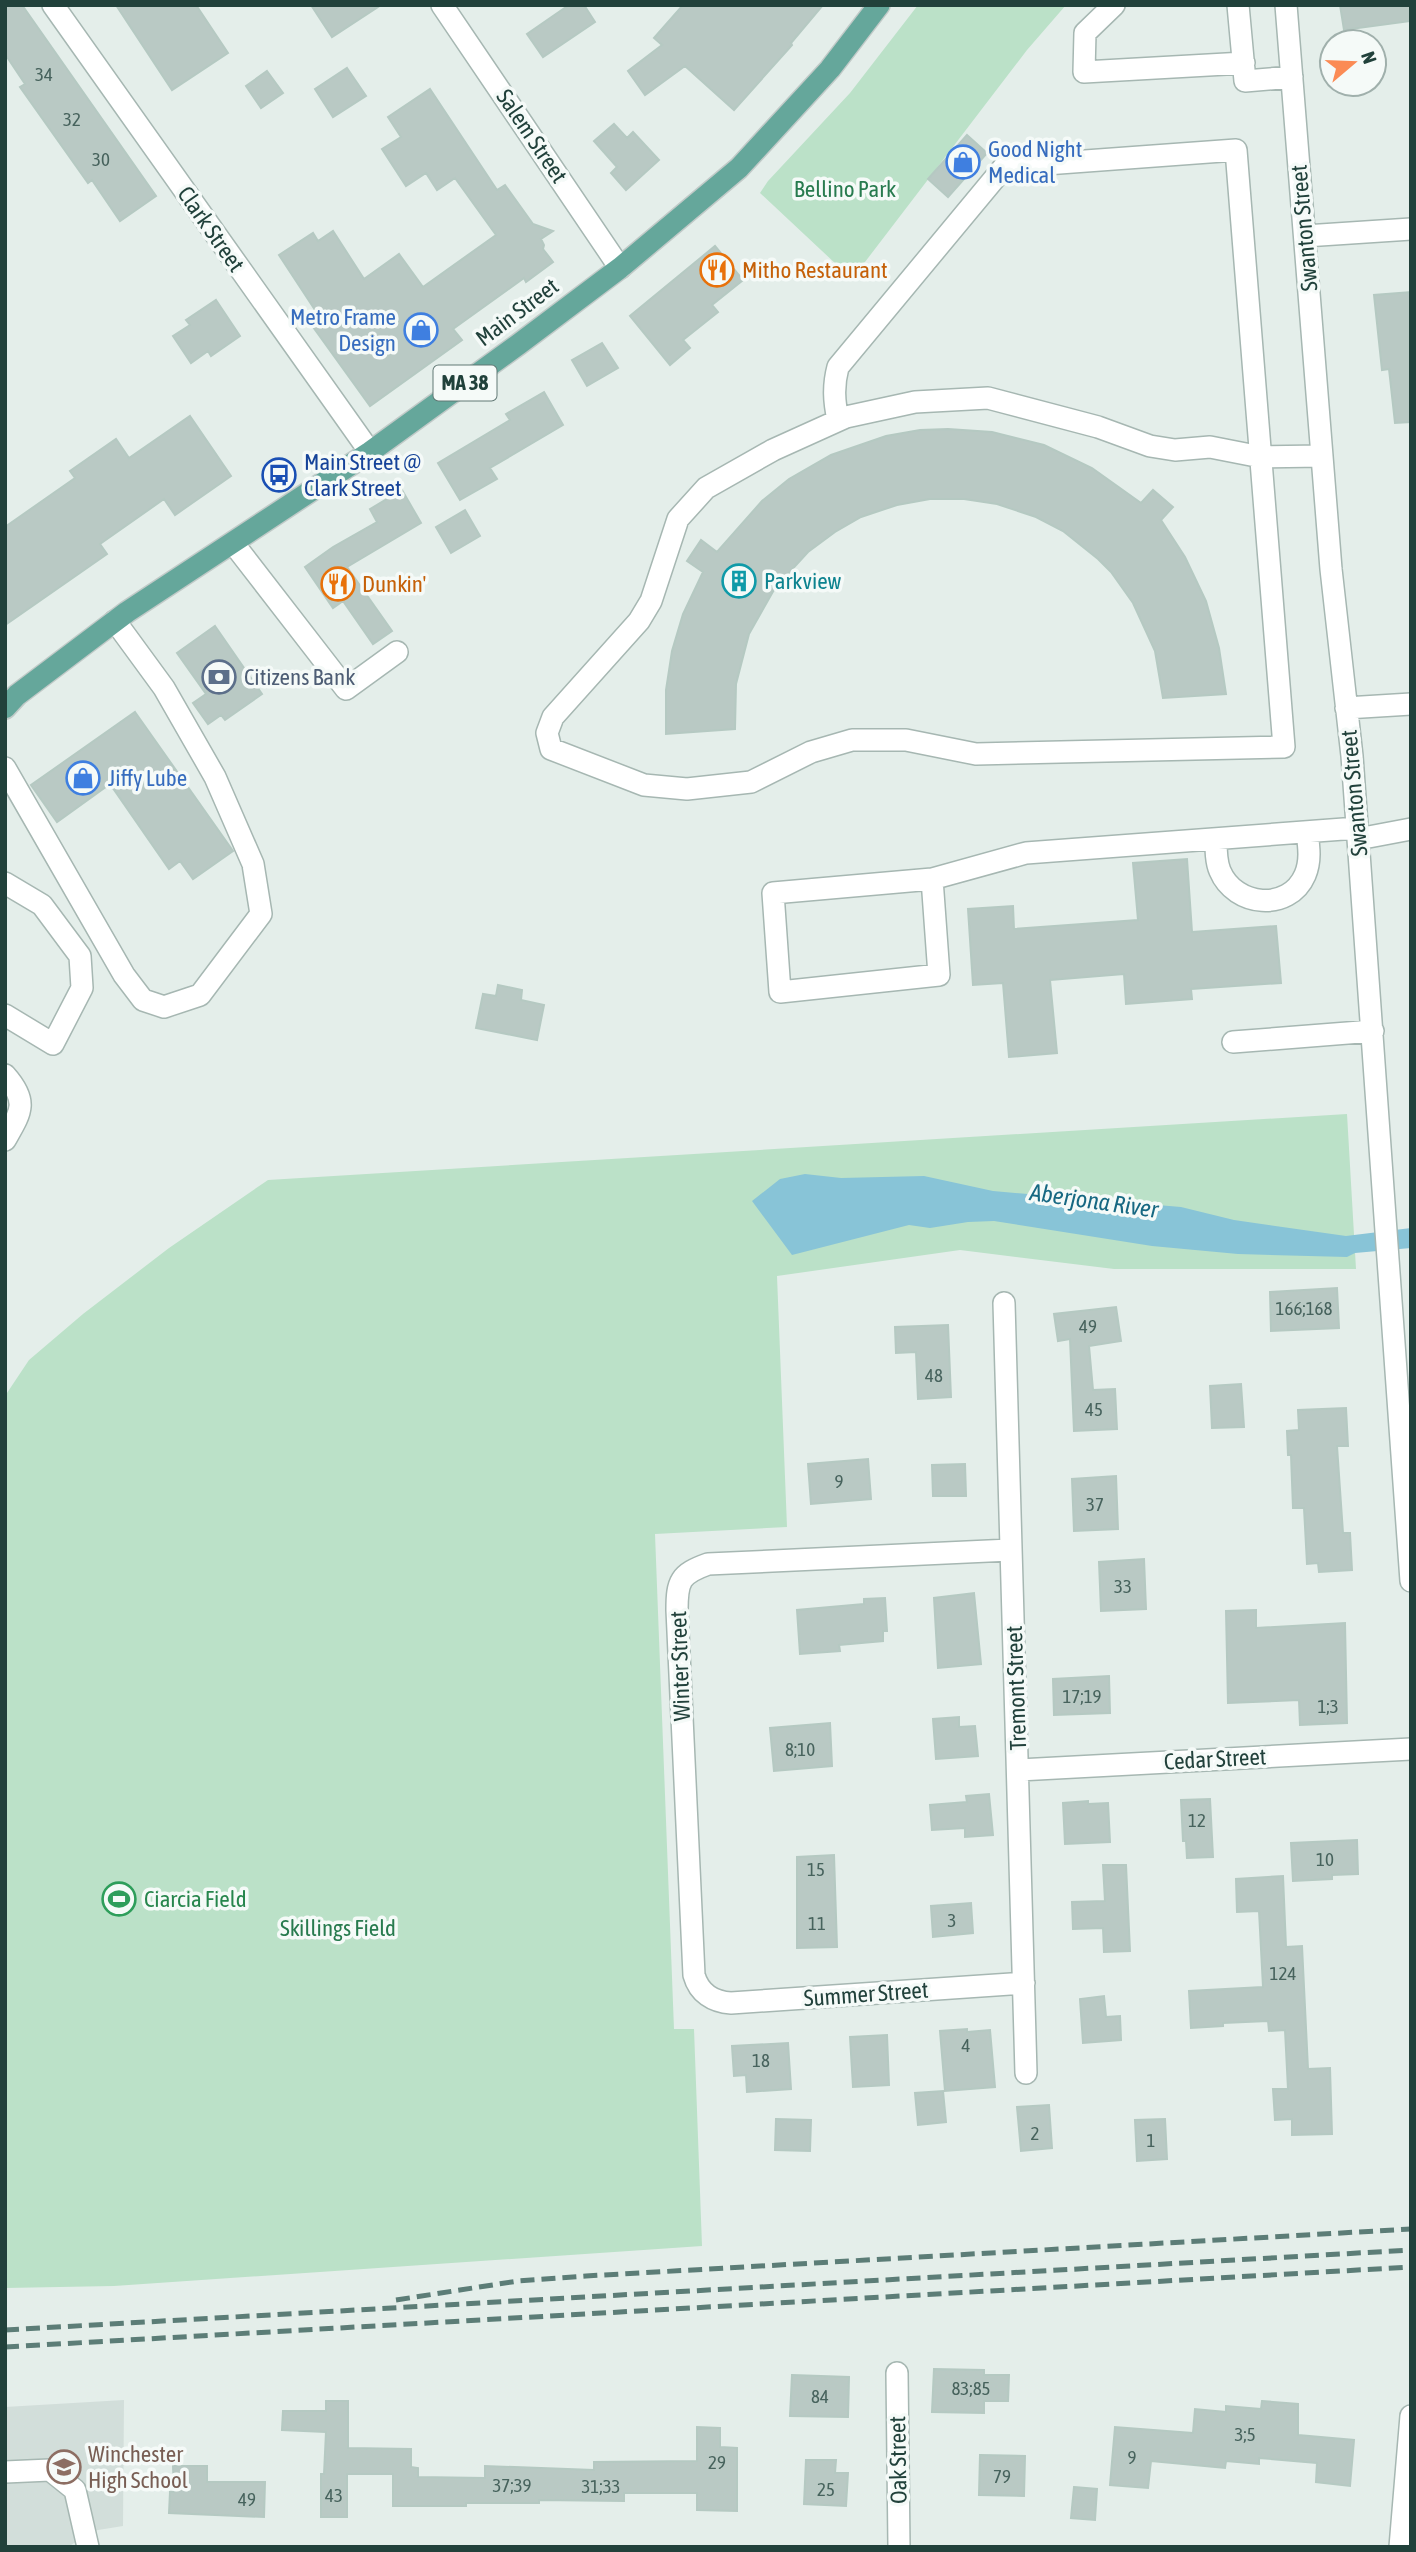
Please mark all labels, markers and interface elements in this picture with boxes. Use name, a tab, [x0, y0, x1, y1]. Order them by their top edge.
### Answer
north arrow	[1318, 28, 1388, 98]
text: N	[1357, 49, 1381, 66]
house number: 34	[35, 63, 53, 85]
street label: Salem Street	[491, 84, 573, 188]
house number: 32	[63, 108, 81, 130]
place label: Good Night Medical	[988, 136, 1082, 188]
shop icon: Good Night Medical	[944, 143, 982, 181]
house number: 30	[92, 148, 110, 170]
street label: Swanton Street	[1286, 164, 1322, 292]
park label: Bellino Park	[794, 176, 896, 202]
street label: Clark Street	[172, 182, 250, 276]
restaurant icon: Mitho Restaurant	[698, 251, 736, 289]
place label: Mitho Restaurant	[742, 257, 888, 283]
street label: Main Street	[471, 273, 563, 351]
place label: Metro Frame Design	[290, 304, 396, 356]
shop icon: Metro Frame Design	[402, 311, 440, 349]
road number: MA 38	[434, 366, 496, 400]
place label: Main Street @ Clark Street	[304, 449, 421, 501]
bus stop icon: Main Street @ Clark Street	[260, 456, 298, 494]
building icon: Parkview	[720, 562, 758, 600]
restaurant icon: Dunkin'	[319, 565, 357, 603]
place label: Parkview	[764, 568, 841, 594]
place label: Dunkin'	[362, 571, 426, 597]
bank icon: Citizens Bank	[200, 658, 238, 696]
place label: Citizens Bank	[244, 664, 355, 690]
street label: Swanton Street	[1336, 729, 1372, 857]
shop icon: Jiffy Lube	[64, 759, 102, 797]
place label: Jiffy Lube	[108, 765, 187, 791]
water label: Aberjona River	[1027, 1178, 1161, 1223]
house number: 166;168	[1276, 1297, 1333, 1319]
house number: 49	[1079, 1315, 1097, 1337]
house number: 48	[925, 1364, 943, 1386]
house number: 45	[1085, 1398, 1103, 1420]
house number: 9	[835, 1470, 844, 1492]
house number: 37	[1086, 1493, 1104, 1515]
house number: 33	[1114, 1575, 1132, 1597]
street label: Winter Street	[665, 1610, 695, 1722]
street label: Tremont Street	[1001, 1625, 1031, 1751]
house number: 17;19	[1062, 1685, 1102, 1707]
house number: 1;3	[1317, 1695, 1339, 1717]
house number: 8;10	[785, 1738, 815, 1760]
street label: Cedar Street	[1163, 1743, 1267, 1775]
house number: 12	[1188, 1809, 1206, 1831]
house number: 10	[1316, 1848, 1334, 1870]
house number: 15	[807, 1858, 825, 1880]
sports icon: Ciarcia Field	[100, 1880, 138, 1918]
place label: Ciarcia Field	[144, 1886, 247, 1912]
house number: 3	[948, 1909, 956, 1931]
house number: 11	[808, 1912, 826, 1934]
park label: Skillings Field	[280, 1915, 396, 1941]
house number: 124	[1270, 1962, 1296, 1984]
street label: Summer Street	[803, 1977, 929, 2011]
house number: 4	[962, 2034, 971, 2056]
house number: 18	[752, 2049, 770, 2071]
house number: 2	[1031, 2122, 1039, 2144]
house number: 1	[1147, 2129, 1155, 2151]
house number: 83;85	[951, 2377, 991, 2399]
house number: 84	[811, 2385, 829, 2407]
street label: Oak Street	[884, 2416, 912, 2504]
house number: 3;5	[1234, 2423, 1256, 2445]
place label: Winchester High School	[88, 2441, 188, 2493]
house number: 9	[1128, 2446, 1137, 2468]
school or university icon: Winchester High School	[45, 2448, 83, 2486]
house number: 29	[708, 2451, 726, 2473]
house number: 79	[993, 2465, 1011, 2487]
house number: 37;39	[492, 2474, 532, 2496]
house number: 31;33	[581, 2475, 621, 2497]
house number: 25	[817, 2478, 835, 2500]
house number: 43	[325, 2484, 343, 2506]
house number: 49	[238, 2488, 256, 2510]

